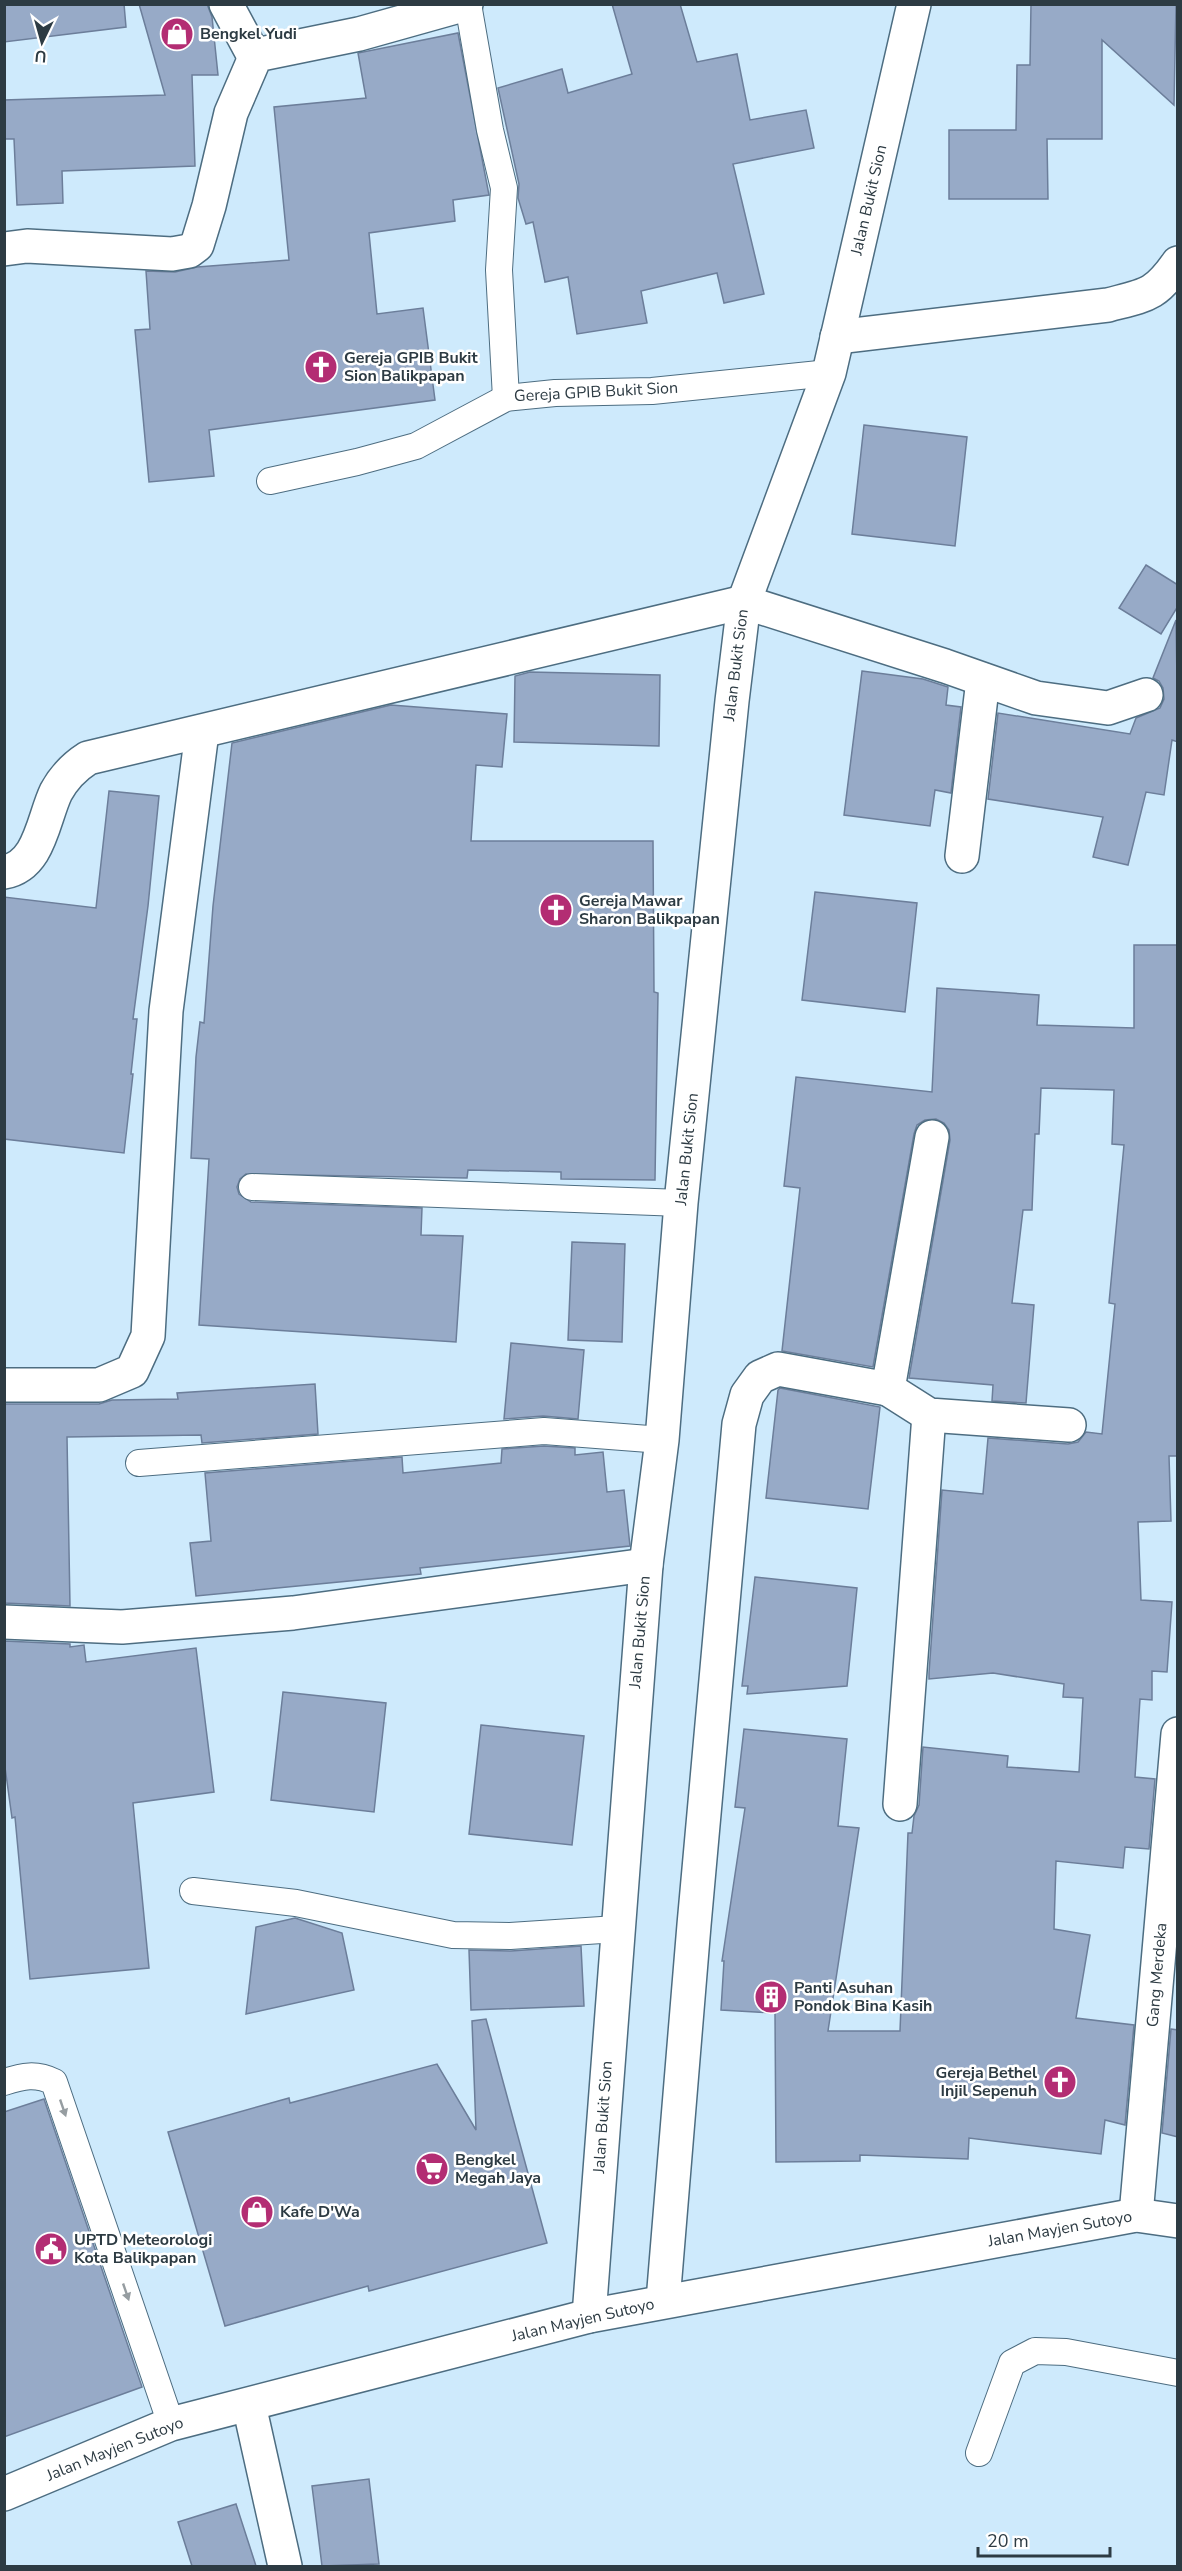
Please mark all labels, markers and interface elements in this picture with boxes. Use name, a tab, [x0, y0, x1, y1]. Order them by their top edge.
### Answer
north arrow	[12, 12, 72, 72]
shop icon: Bengkel Yudi	[159, 16, 195, 52]
place label: Bengkel Yudi	[200, 23, 297, 45]
text: U	[34, 44, 48, 67]
street label: Jalan Bukit Sion	[845, 143, 892, 258]
place label: Gereja GPIB Bukit Sion Balikpapan	[344, 347, 478, 387]
church icon: Gereja GPIB Bukit Sion Balikpapan	[303, 349, 339, 385]
street label: Gereja GPIB Bukit Sion	[513, 377, 679, 407]
street label: Jalan Bukit Sion	[718, 608, 754, 723]
place label: Gereja Mawar Sharon Balikpapan	[579, 890, 720, 930]
church icon: Gereja Mawar Sharon Balikpapan	[538, 892, 574, 928]
street label: Jalan Bukit Sion	[670, 1092, 704, 1207]
street label: Jalan Bukit Sion	[624, 1575, 656, 1690]
street label: Gang Merdeka	[1141, 1922, 1173, 2028]
place label: Panti Asuhan Pondok Bina Kasih	[794, 1977, 932, 2017]
building icon: Panti Asuhan Pondok Bina Kasih	[753, 1979, 789, 2015]
street label: Jalan Bukit Sion	[588, 2060, 618, 2175]
place label: Gereja Bethel Injil Sepenuh	[936, 2062, 1037, 2102]
church icon: Gereja Bethel Injil Sepenuh	[1042, 2064, 1078, 2100]
one-way arrow	[59, 2099, 68, 2117]
place label: Bengkel Megah Jaya	[455, 2149, 541, 2189]
supermarket icon: Bengkel Megah Jaya	[414, 2151, 450, 2187]
shop icon: Kafe D'Wa	[239, 2194, 275, 2230]
place label: Kafe D'Wa	[280, 2201, 360, 2223]
street label: Jalan Mayjen Sutoyo	[985, 2205, 1134, 2253]
place label: UPTD Meteorologi Kota Balikpapan	[74, 2229, 212, 2269]
public building icon: UPTD Meteorologi Kota Balikpapan	[33, 2231, 69, 2267]
one-way arrow	[121, 2283, 131, 2301]
street label: Jalan Mayjen Sutoyo	[508, 2293, 657, 2347]
street label: Jalan Mayjen Sutoyo	[42, 2411, 187, 2487]
scale bar	[978, 2520, 1110, 2558]
text: 20 m	[987, 2529, 1029, 2553]

